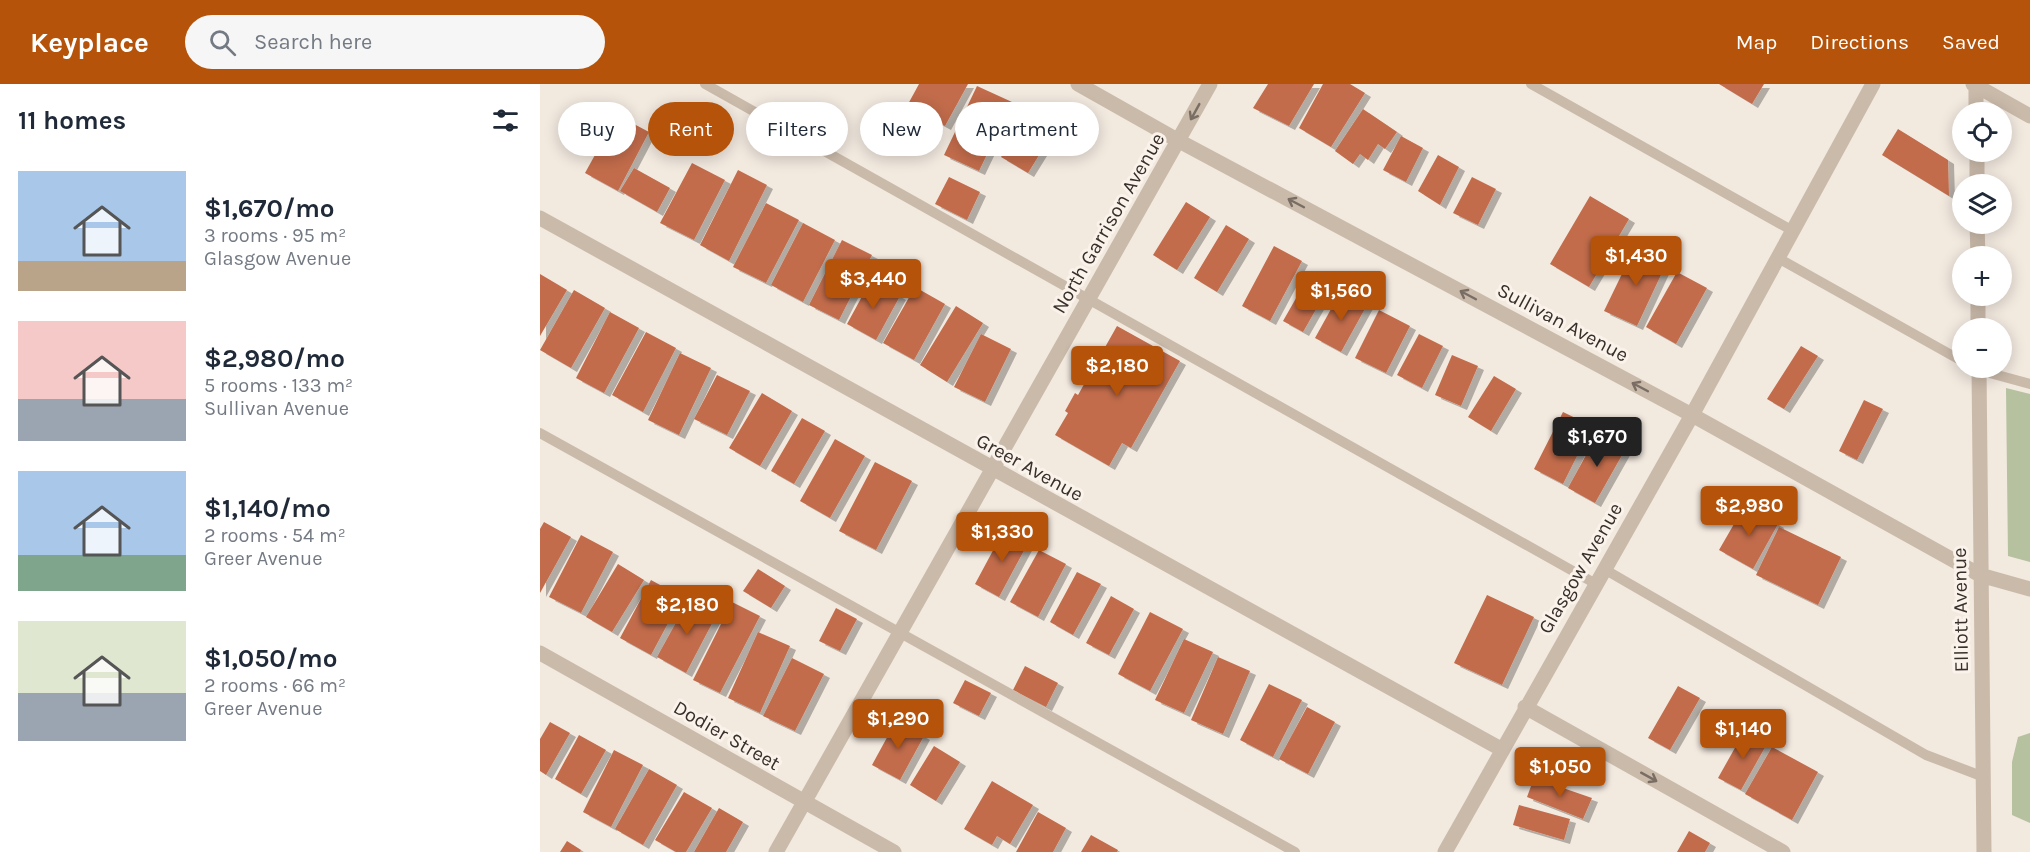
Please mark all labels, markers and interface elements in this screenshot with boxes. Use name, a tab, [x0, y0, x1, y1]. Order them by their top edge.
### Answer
search box	[185, 15, 605, 69]
text: Keyplace	[30, 26, 149, 59]
icon: search	[206, 26, 239, 59]
text: Search here	[254, 29, 372, 55]
text: Map	[1736, 30, 1777, 54]
text: Directions	[1810, 30, 1909, 54]
text: Saved	[1942, 30, 2000, 54]
chip: Buy	[558, 102, 636, 156]
chip: Rent	[648, 102, 734, 156]
chip: Filters	[746, 102, 848, 156]
chip: New	[860, 102, 943, 156]
chip: Apartment	[955, 102, 1099, 156]
map controls	[1952, 102, 2012, 378]
button: locate	[1952, 102, 2012, 162]
one-way arrow	[1189, 103, 1200, 121]
icon: filters	[489, 104, 522, 137]
text: 11 homes	[18, 105, 126, 136]
street label: North Garrison Avenue	[1047, 129, 1170, 318]
button: layers	[1952, 174, 2012, 234]
text: $1,670/mo	[204, 193, 335, 224]
icon: home	[66, 195, 138, 267]
one-way arrow	[1288, 197, 1306, 209]
text: 3 rooms · 95 m²	[204, 224, 346, 247]
pin: $1,430	[1587, 236, 1685, 287]
text: $1,430	[1605, 244, 1667, 267]
button: +	[1952, 246, 2012, 306]
text: Glasgow Avenue	[204, 247, 351, 270]
pin: $3,440	[824, 259, 922, 310]
text: $3,440	[839, 267, 907, 290]
pin: $1,560	[1292, 271, 1390, 322]
street label: Sullivan Avenue	[1493, 278, 1632, 367]
text: $1,560	[1310, 279, 1372, 302]
one-way arrow	[1460, 289, 1478, 300]
button: −	[1952, 318, 2012, 378]
text: $2,980/mo	[204, 343, 345, 374]
icon: home	[66, 345, 138, 417]
pin: $2,180	[1068, 346, 1166, 397]
text: $2,180	[1085, 354, 1149, 377]
text: 5 rooms · 133 m²	[204, 374, 353, 397]
one-way arrow	[1632, 381, 1650, 392]
text: Sullivan Avenue	[204, 397, 349, 420]
pin: $1,670	[1548, 417, 1646, 468]
text: $1,670	[1567, 425, 1627, 448]
street label: Greer Avenue	[972, 429, 1087, 506]
pin: $2,980	[1700, 486, 1798, 537]
text: $1,140/mo	[204, 493, 331, 524]
text: $2,980	[1715, 494, 1783, 517]
icon: home	[66, 495, 138, 567]
street label: Glasgow Avenue	[1534, 499, 1627, 638]
pin: $1,330	[953, 512, 1051, 563]
text: $1,330	[970, 520, 1034, 543]
text: 2 rooms · 54 m²	[204, 524, 346, 547]
text: Greer Avenue	[204, 547, 322, 570]
street label: Elliott Avenue	[1948, 547, 1973, 673]
pin: $2,180	[638, 585, 736, 636]
text: $2,180	[655, 593, 719, 616]
text: $1,050/mo	[204, 643, 337, 674]
icon: home	[66, 645, 138, 717]
text: 2 rooms · 66 m²	[204, 674, 346, 697]
street label: Dodier Street	[669, 696, 784, 775]
text: Greer Avenue	[204, 697, 322, 720]
pin: $1,290	[849, 699, 947, 750]
text: $1,290	[867, 707, 929, 730]
pin: $1,140	[1694, 709, 1792, 760]
text: $1,140	[1714, 717, 1772, 740]
pin: $1,050	[1511, 747, 1609, 798]
text: $1,050	[1529, 755, 1591, 778]
one-way arrow	[1640, 771, 1657, 783]

